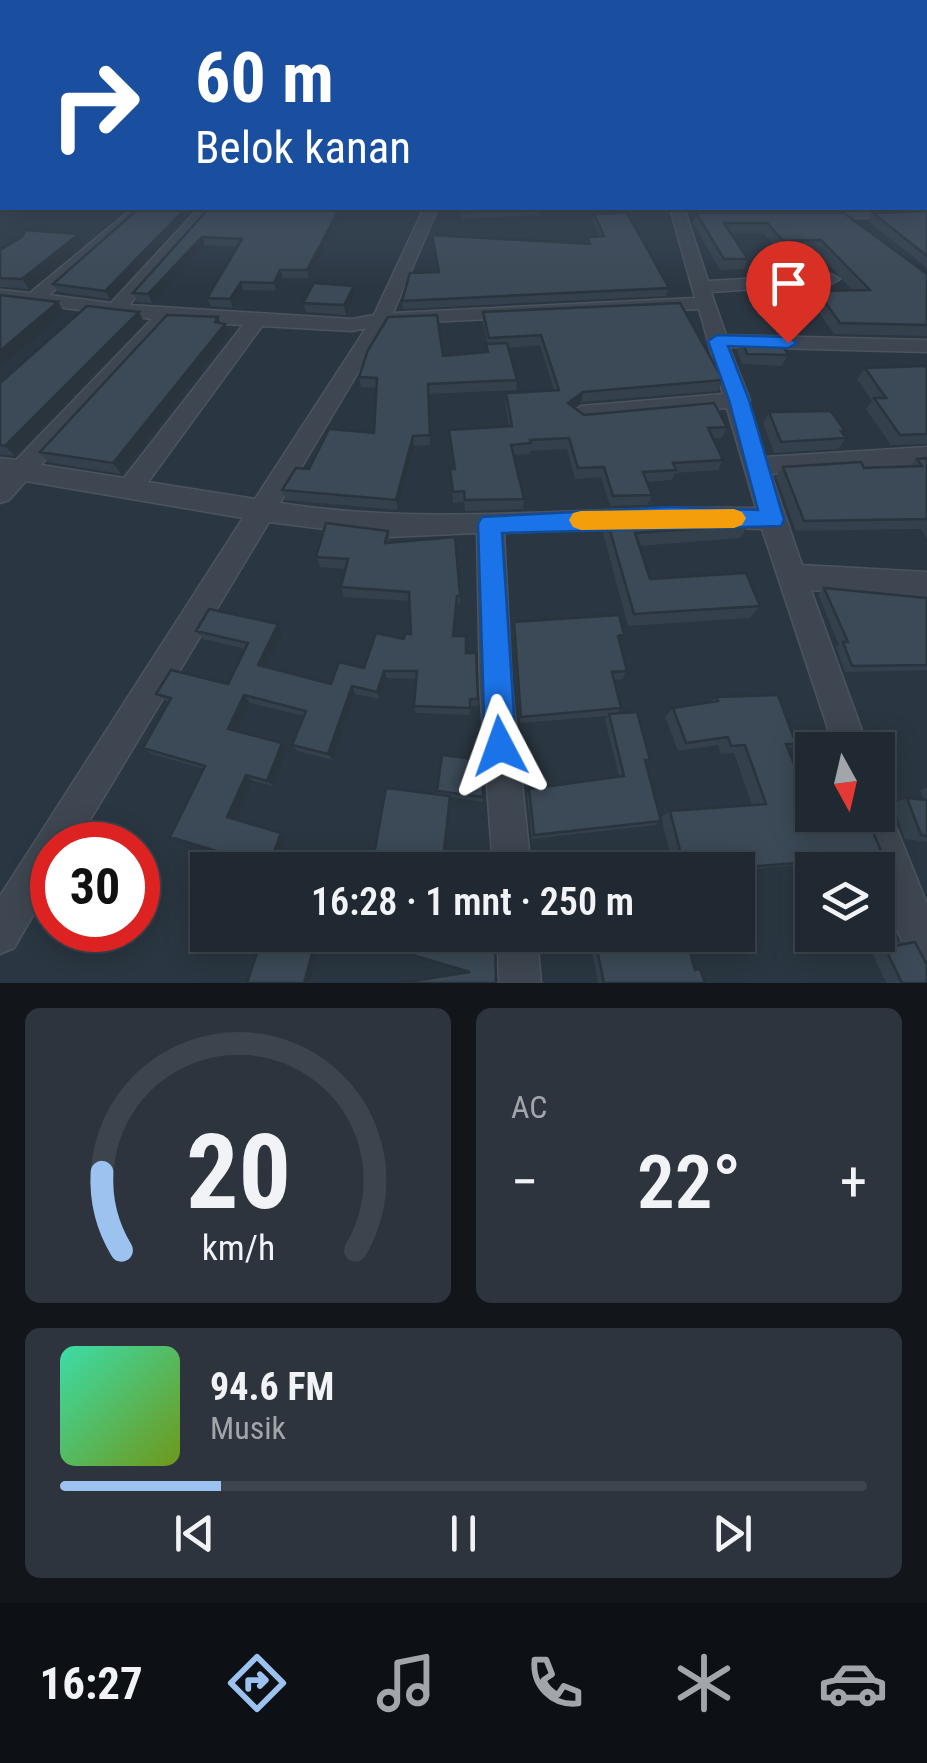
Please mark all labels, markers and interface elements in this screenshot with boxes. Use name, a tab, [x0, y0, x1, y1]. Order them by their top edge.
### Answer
text: 60 m	[195, 37, 334, 119]
icon: right	[30, 40, 160, 170]
text: Belok kanan	[195, 121, 411, 174]
pin	[746, 241, 831, 344]
icon: arrive	[761, 256, 816, 311]
position arrow	[448, 694, 552, 798]
north arrow	[795, 732, 895, 832]
map controls	[795, 732, 895, 952]
speed limit sign: 30	[30, 822, 160, 952]
button: layers	[795, 852, 895, 952]
text: 16:28 · 1 mnt · 250 m	[311, 880, 634, 924]
text: AC	[511, 1088, 547, 1126]
text: 20	[185, 1112, 291, 1233]
text: 22°	[637, 1138, 741, 1226]
text: −	[511, 1150, 539, 1214]
text: +	[840, 1150, 867, 1214]
text: km/h	[201, 1227, 275, 1269]
text: 94.6 FM	[210, 1365, 334, 1409]
text: Musik	[210, 1409, 286, 1447]
icon: previous	[167, 1506, 222, 1561]
icon: pause	[436, 1506, 491, 1561]
icon: next	[705, 1506, 760, 1561]
icon: directions	[222, 1648, 292, 1718]
icon: music	[371, 1648, 441, 1718]
icon: phone	[520, 1648, 590, 1718]
icon: climate	[669, 1648, 739, 1718]
icon: car	[818, 1648, 888, 1718]
text: 16:27	[39, 1657, 143, 1710]

